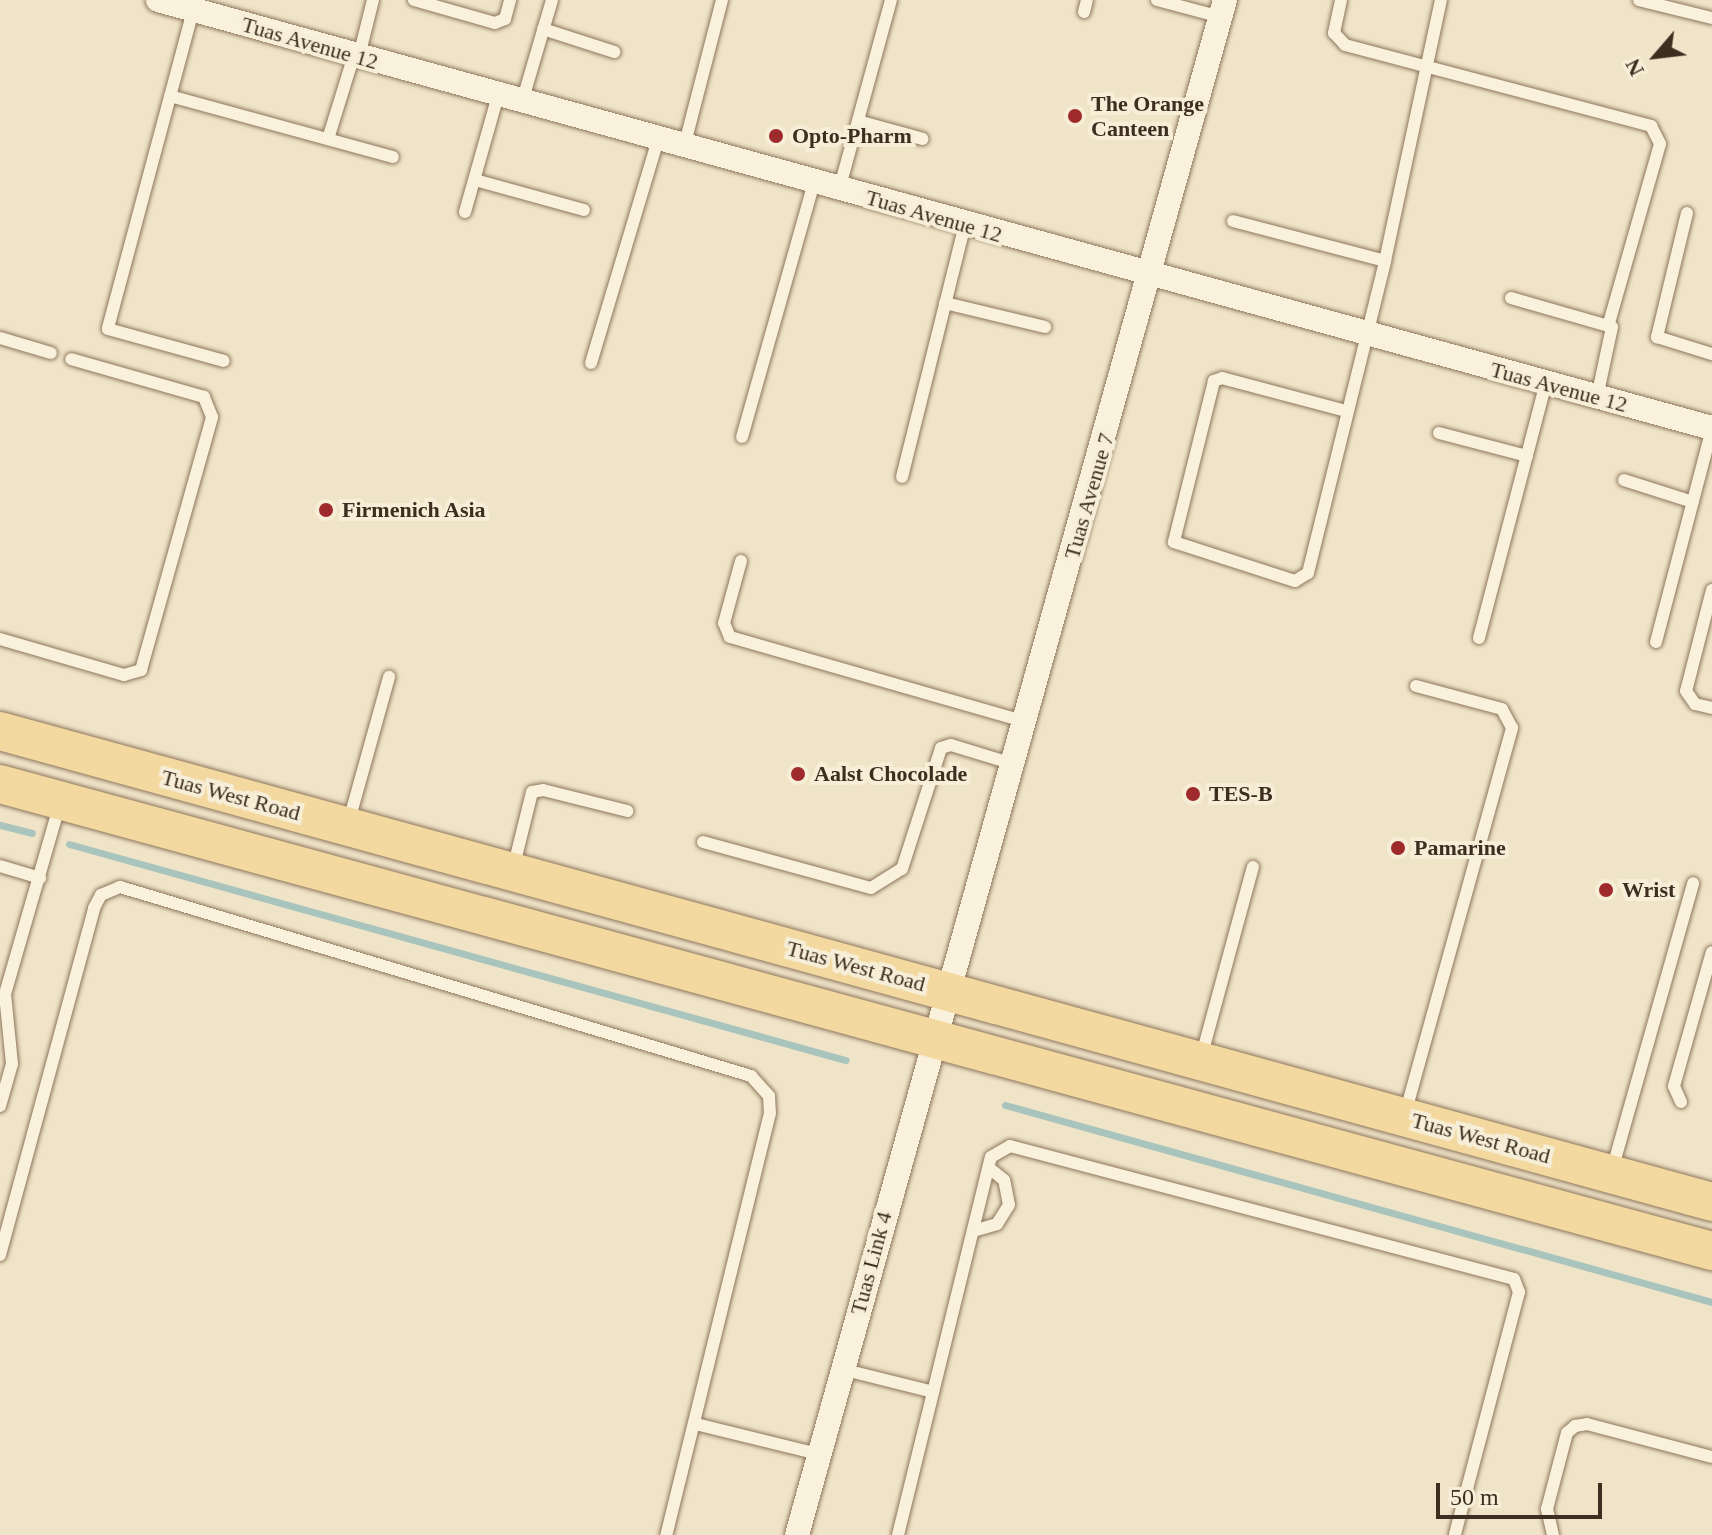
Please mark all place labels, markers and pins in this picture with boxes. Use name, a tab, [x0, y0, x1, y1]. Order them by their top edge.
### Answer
place label: The Orange Canteen	[1091, 90, 1204, 142]
marker: The Orange Canteen	[1066, 107, 1084, 125]
place label: Opto-Pharm	[792, 123, 912, 149]
marker: Opto-Pharm	[767, 127, 785, 145]
place label: Firmenich Asia	[342, 497, 487, 523]
marker: Firmenich Asia	[317, 501, 335, 519]
place label: Aalst Chocolade	[814, 761, 967, 787]
marker: Aalst Chocolade	[789, 765, 807, 783]
place label: TES-B	[1209, 781, 1273, 807]
marker: TES-B	[1184, 785, 1202, 803]
place label: Pamarine	[1414, 835, 1506, 861]
marker: Pamarine	[1389, 839, 1407, 857]
place label: Wrist	[1622, 877, 1675, 903]
marker: Wrist	[1597, 881, 1615, 899]

